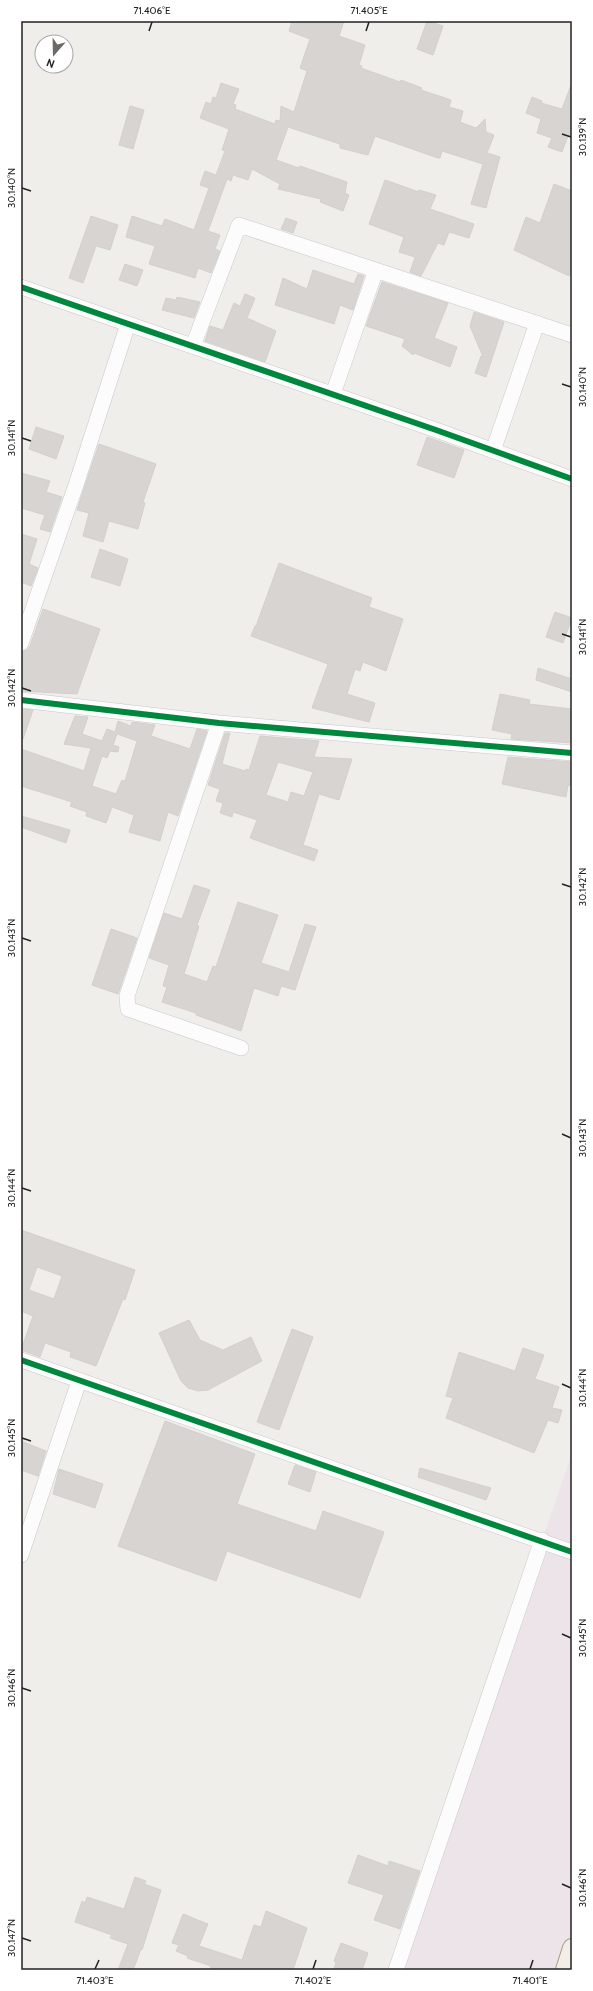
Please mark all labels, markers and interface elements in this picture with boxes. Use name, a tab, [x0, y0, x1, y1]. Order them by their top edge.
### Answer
text: 71.406°E	[133, 4, 171, 17]
text: 71.405°E	[351, 4, 388, 17]
north arrow	[34, 34, 74, 74]
text: N	[45, 55, 57, 71]
text: 30.139°N	[576, 118, 589, 156]
text: 30.140°N	[5, 168, 18, 208]
text: 30.140°N	[576, 367, 589, 407]
text: 30.141°N	[5, 420, 18, 456]
text: 30.141°N	[576, 619, 589, 655]
text: 30.142°N	[5, 669, 18, 707]
text: 30.142°N	[576, 868, 589, 906]
text: 30.143°N	[5, 919, 18, 957]
text: 30.143°N	[576, 1119, 589, 1157]
text: 30.144°N	[5, 1169, 18, 1207]
text: 30.144°N	[576, 1369, 589, 1407]
text: 30.145°N	[5, 1419, 18, 1457]
text: 30.145°N	[576, 1619, 589, 1657]
text: 30.146°N	[5, 1669, 18, 1707]
text: 30.146°N	[576, 1869, 589, 1907]
text: 30.147°N	[5, 1919, 18, 1957]
text: 71.403°E	[77, 1974, 114, 1987]
text: 71.402°E	[295, 1974, 332, 1987]
text: 71.401°E	[513, 1974, 548, 1987]

